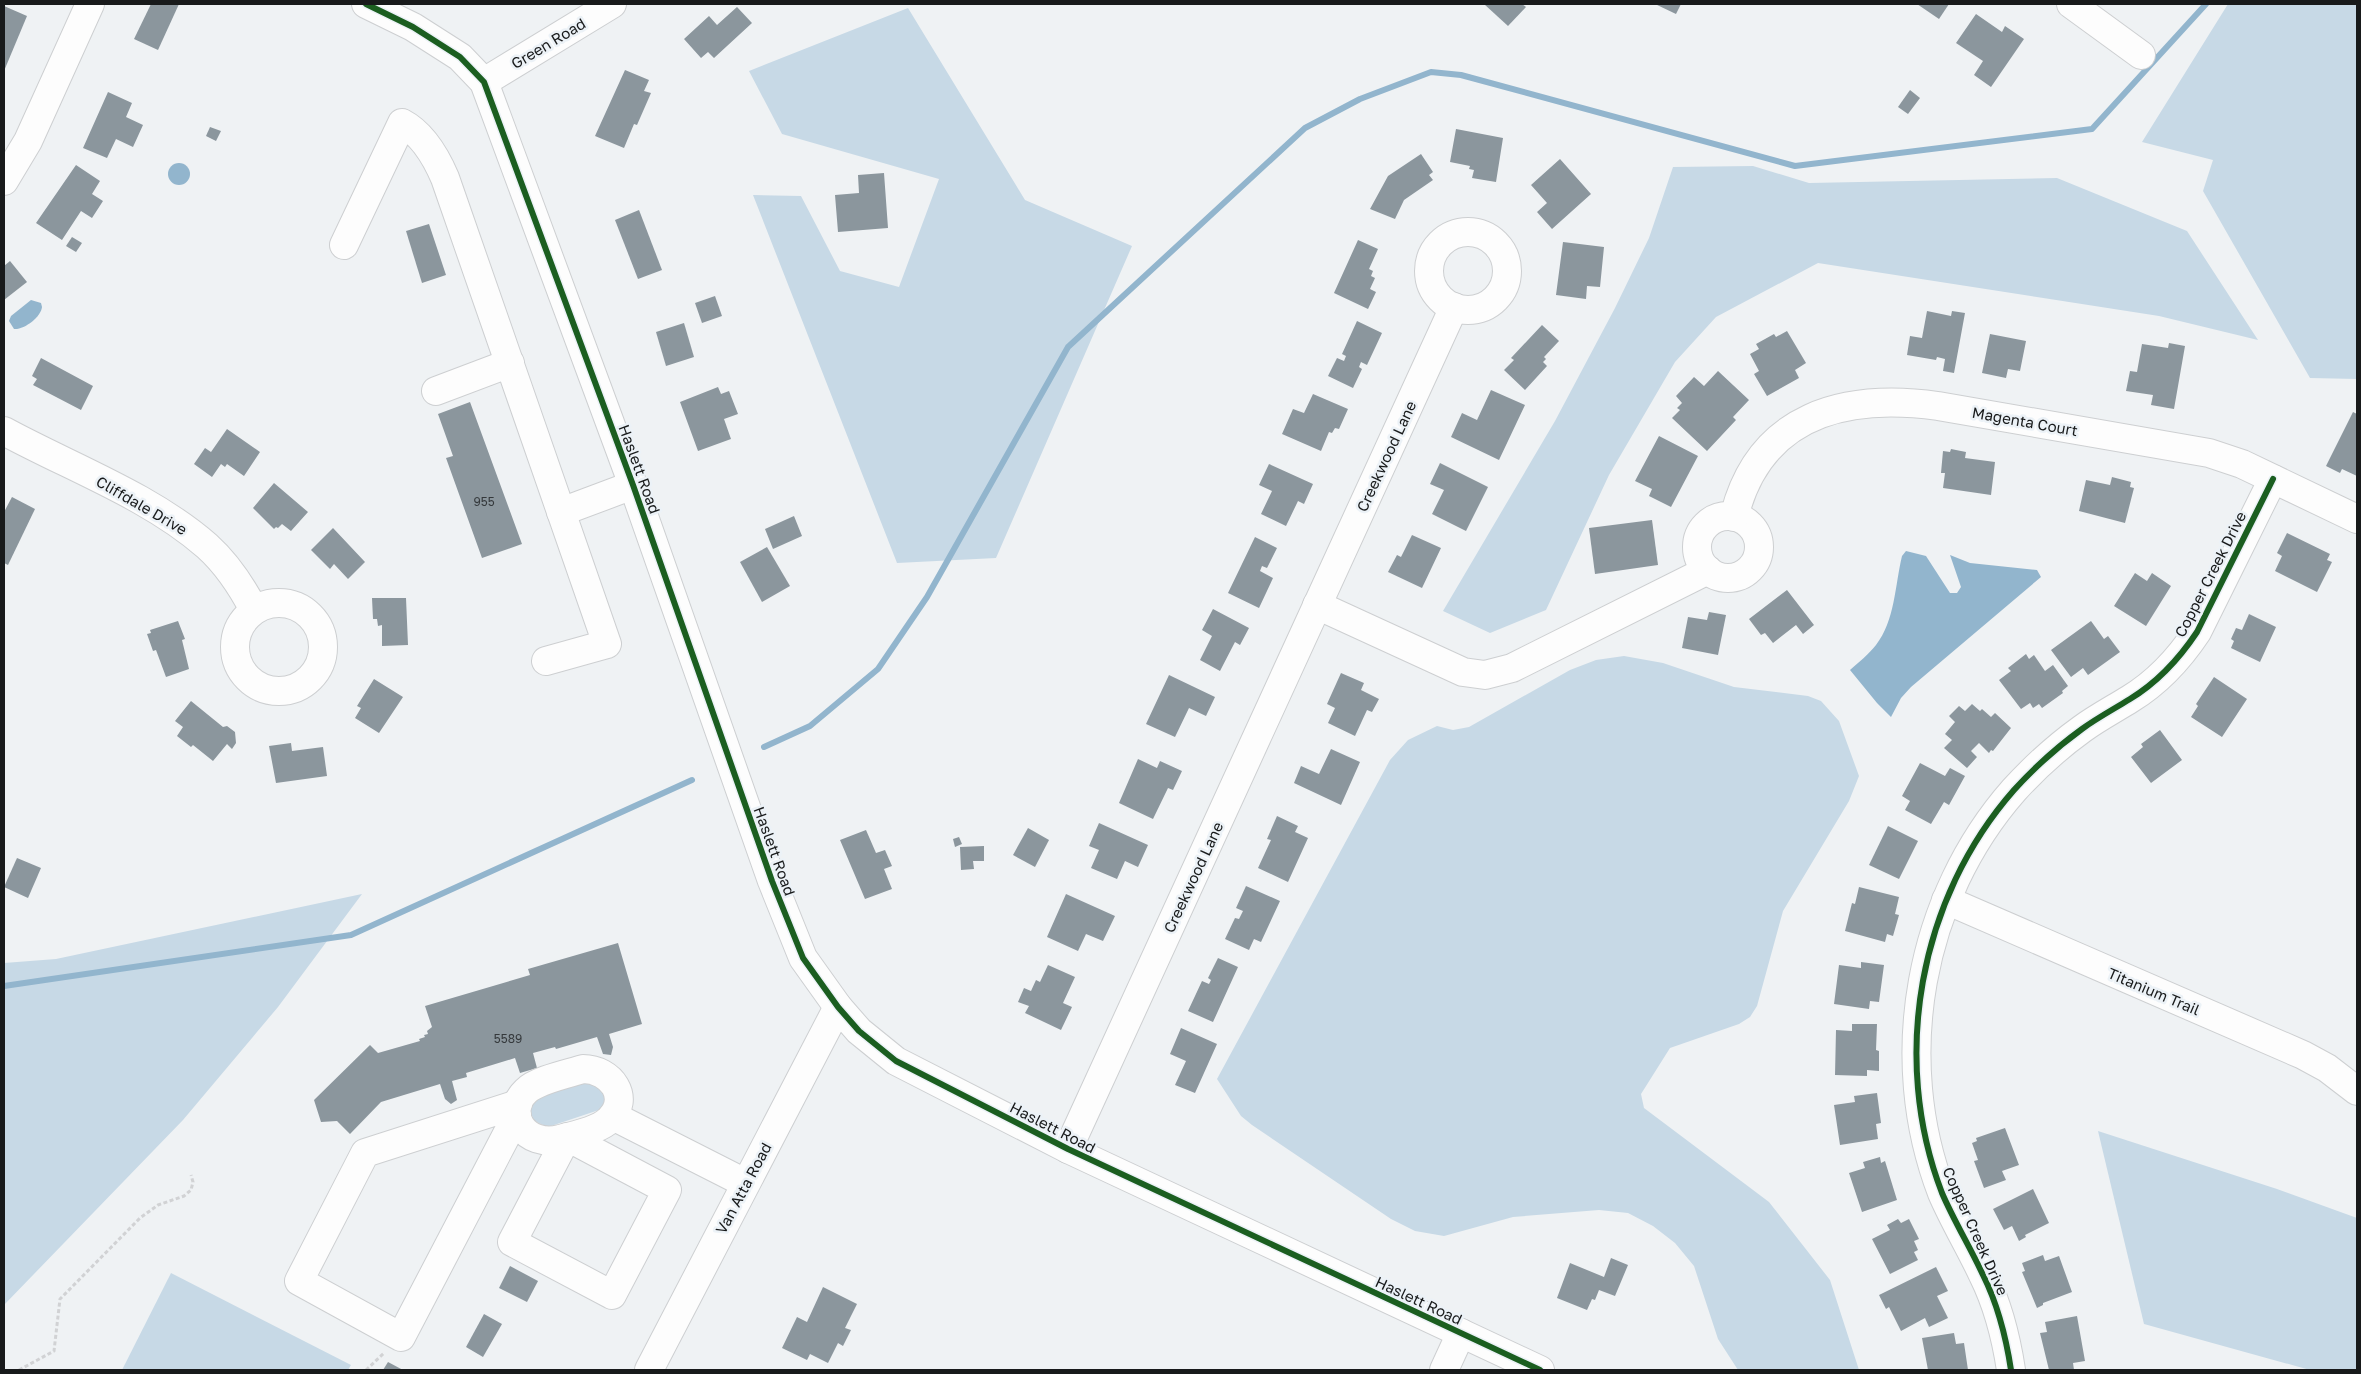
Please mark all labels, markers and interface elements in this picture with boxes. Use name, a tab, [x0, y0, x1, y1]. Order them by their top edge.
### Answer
street label: Green Road	[508, 14, 588, 72]
street label: Creekwood Lane	[1352, 398, 1420, 514]
street label: Magenta Court	[1971, 403, 2079, 439]
street label: Haslett Road	[616, 422, 664, 516]
street label: Cliffdale Drive	[93, 472, 191, 538]
house number: 955	[473, 494, 495, 509]
street label: Copper Creek Drive	[2171, 508, 2250, 640]
street label: Haslett Road	[751, 804, 799, 898]
street label: Creekwood Lane	[1159, 819, 1227, 935]
street label: Titanium Trail	[2105, 964, 2203, 1019]
house number: 5589	[494, 1031, 522, 1046]
street label: Haslett Road	[1007, 1098, 1099, 1156]
street label: Van Atta Road	[711, 1139, 775, 1237]
street label: Copper Creek Drive	[1940, 1164, 2013, 1298]
street label: Haslett Road	[1373, 1272, 1465, 1328]

